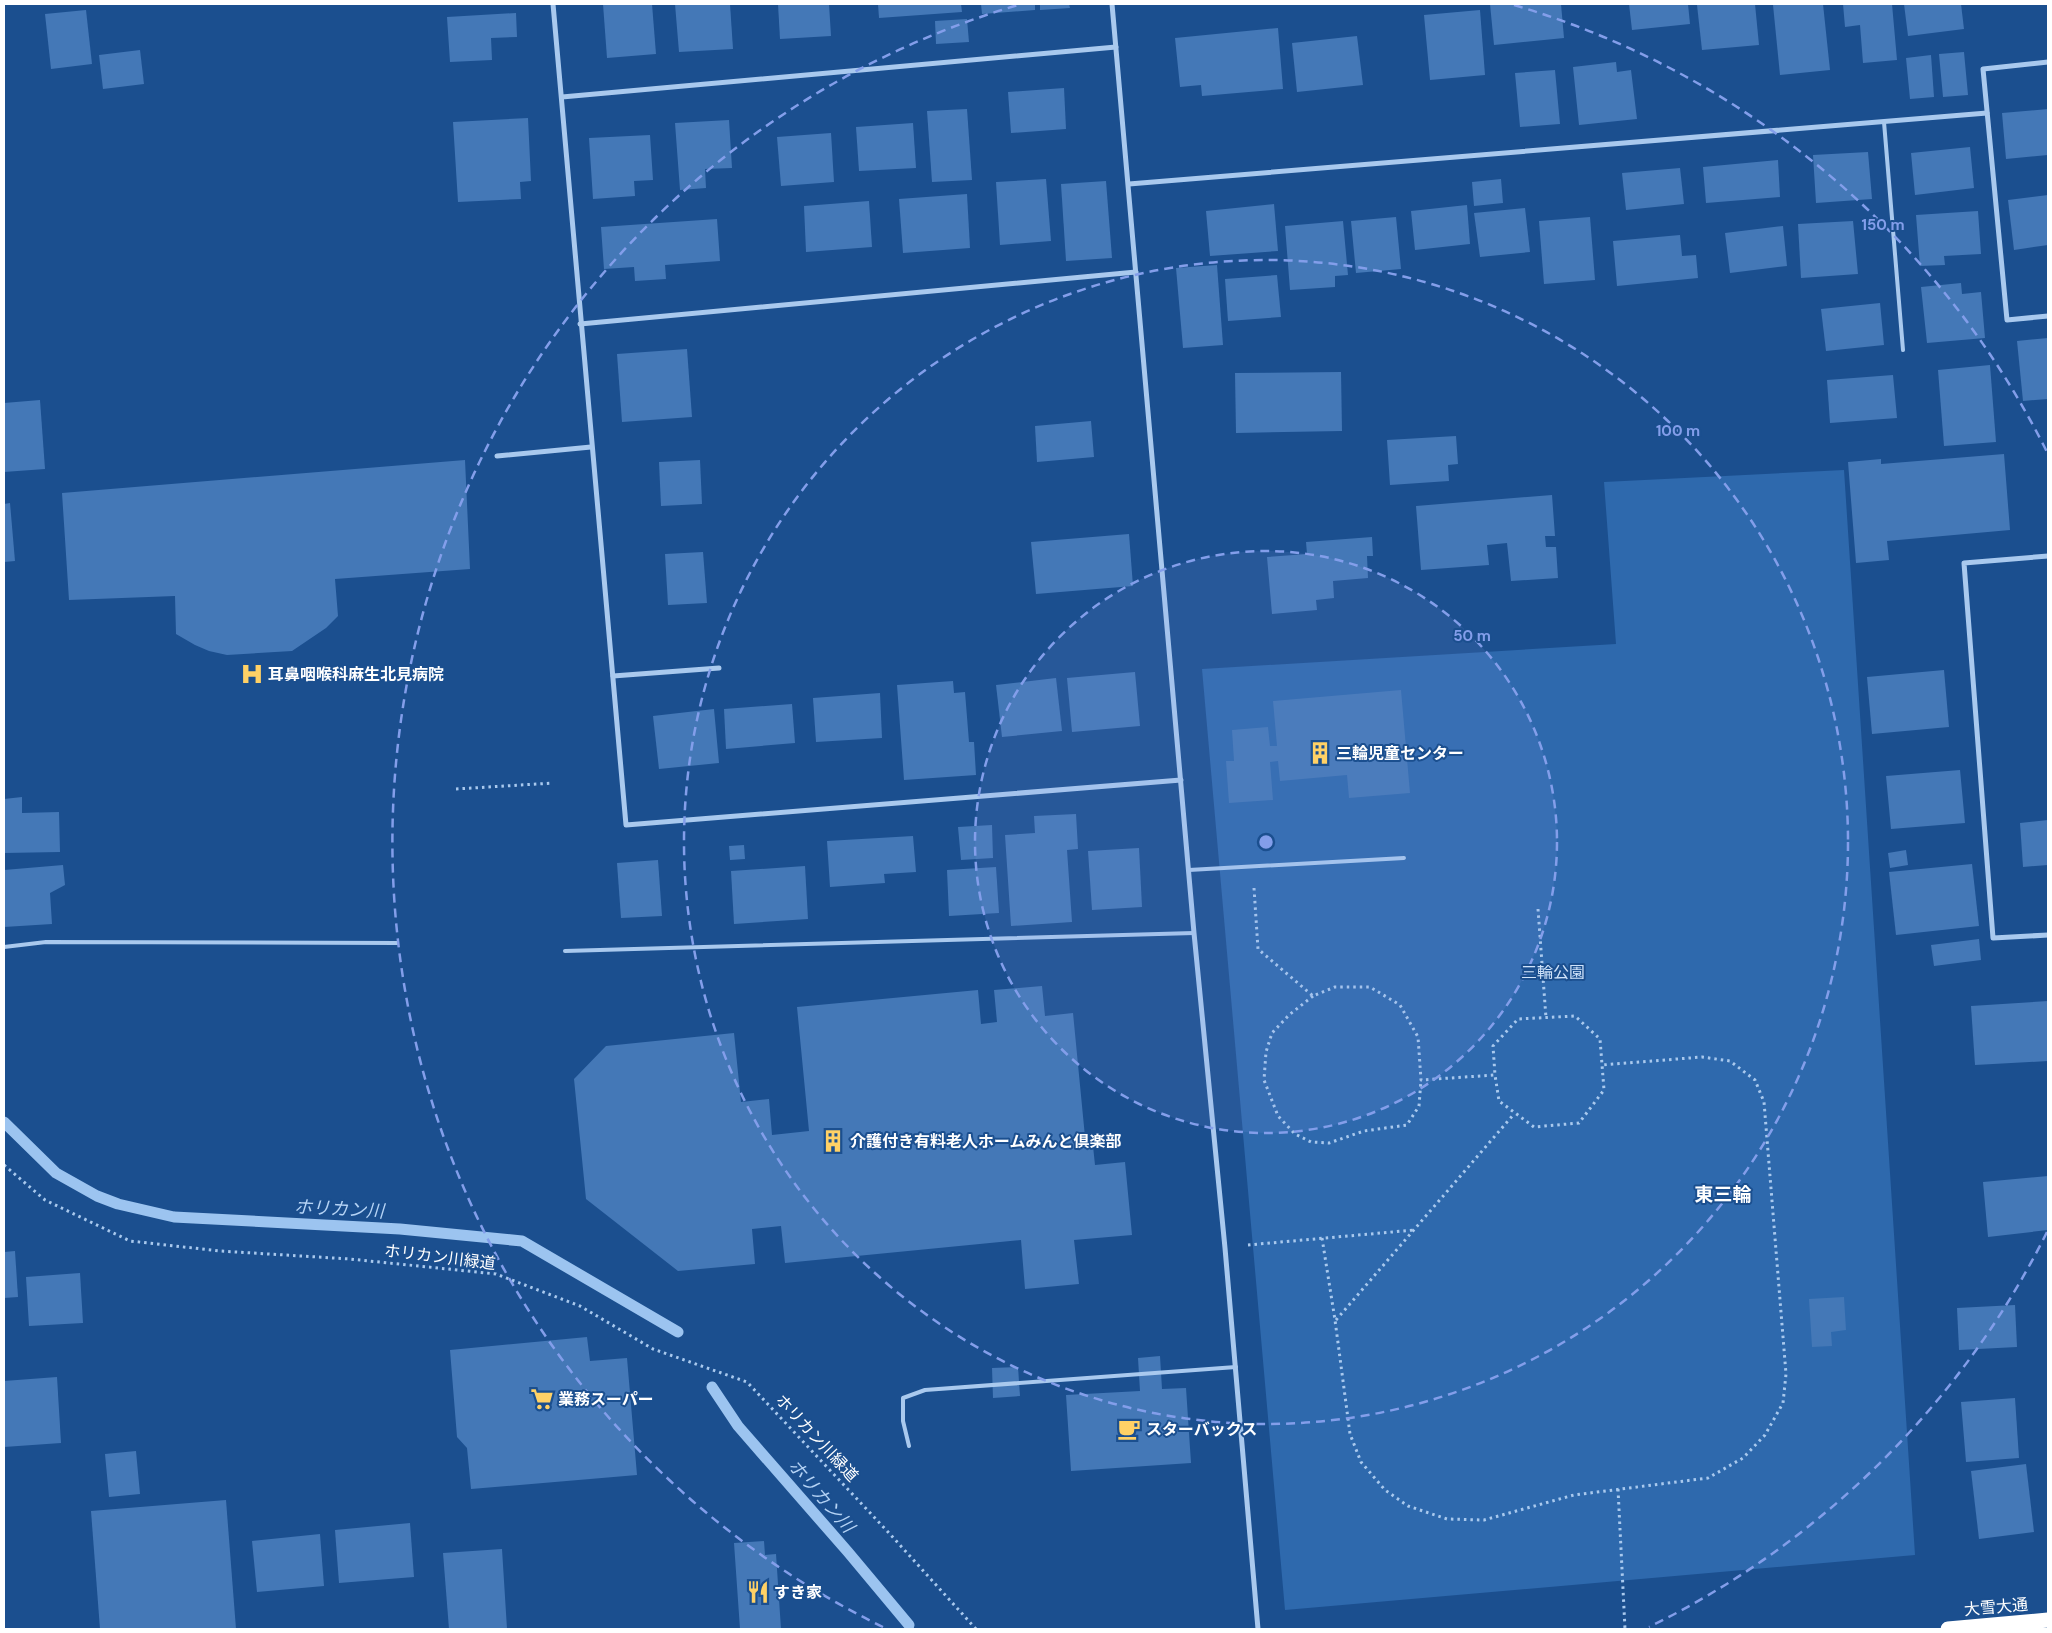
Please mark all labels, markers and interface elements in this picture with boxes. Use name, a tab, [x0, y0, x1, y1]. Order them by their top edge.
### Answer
text: 150 m	[1862, 215, 1905, 235]
text: 100 m	[1656, 421, 1700, 441]
text: 50 m	[1453, 626, 1491, 646]
hospital icon: 耳鼻咽喉科麻生北見病院	[239, 661, 265, 687]
place label: 耳鼻咽喉科麻生北見病院	[268, 664, 444, 685]
building icon: 三輪児童センター	[1307, 740, 1333, 766]
place label: 三輪児童センター	[1336, 743, 1464, 764]
centre of rings	[1257, 833, 1275, 851]
park label: 三輪公園	[1521, 962, 1585, 983]
building icon: 介護付き有料老人ホームみんと倶楽部	[820, 1128, 846, 1154]
place label: 介護付き有料老人ホームみんと倶楽部	[850, 1131, 1122, 1152]
district label: 東三輪	[1694, 1182, 1752, 1207]
water label: ホリカン川	[293, 1195, 387, 1223]
street label: ホリカン川緑道	[383, 1240, 497, 1274]
supermarket icon: 業務スーパー	[529, 1386, 555, 1412]
place label: 業務スーパー	[558, 1389, 654, 1410]
street label: ホリカン川緑道	[771, 1390, 863, 1486]
cafe icon: スターバックス	[1116, 1416, 1142, 1442]
place label: スターバックス	[1146, 1419, 1257, 1440]
water label: ホリカン川	[782, 1454, 861, 1539]
restaurant icon: すき家	[745, 1579, 771, 1605]
place label: すき家	[774, 1582, 822, 1603]
street label: 大雪大通	[1963, 1594, 2029, 1620]

